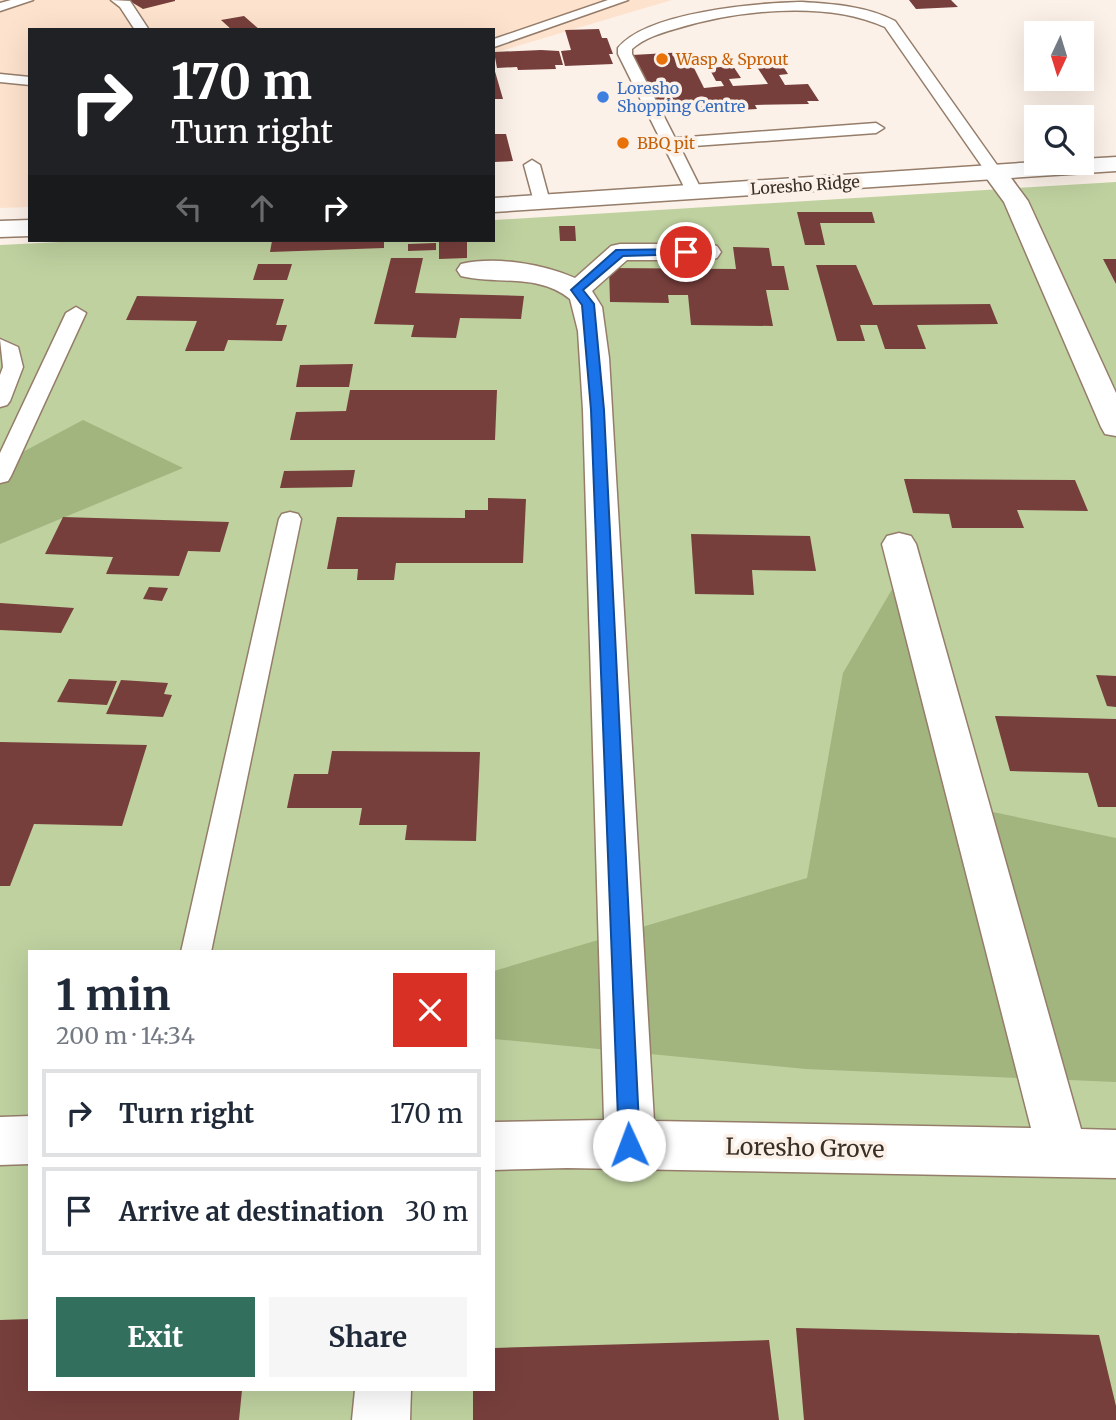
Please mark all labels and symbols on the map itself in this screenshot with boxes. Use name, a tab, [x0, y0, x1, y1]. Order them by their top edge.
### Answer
north arrow	[1024, 21, 1094, 91]
place label: Wasp & Sprout	[675, 49, 789, 69]
marker: Wasp & Sprout	[654, 51, 670, 67]
place label: Loresho Shopping Centre	[617, 78, 745, 116]
marker: Loresho Shopping Centre	[595, 89, 611, 105]
place label: BBQ pit	[637, 133, 696, 153]
marker: BBQ pit	[615, 135, 631, 151]
street label: Loresho Ridge	[750, 171, 860, 199]
pin	[656, 222, 716, 282]
position arrow	[592, 1108, 666, 1182]
street label: Loresho Grove	[725, 1132, 885, 1163]

